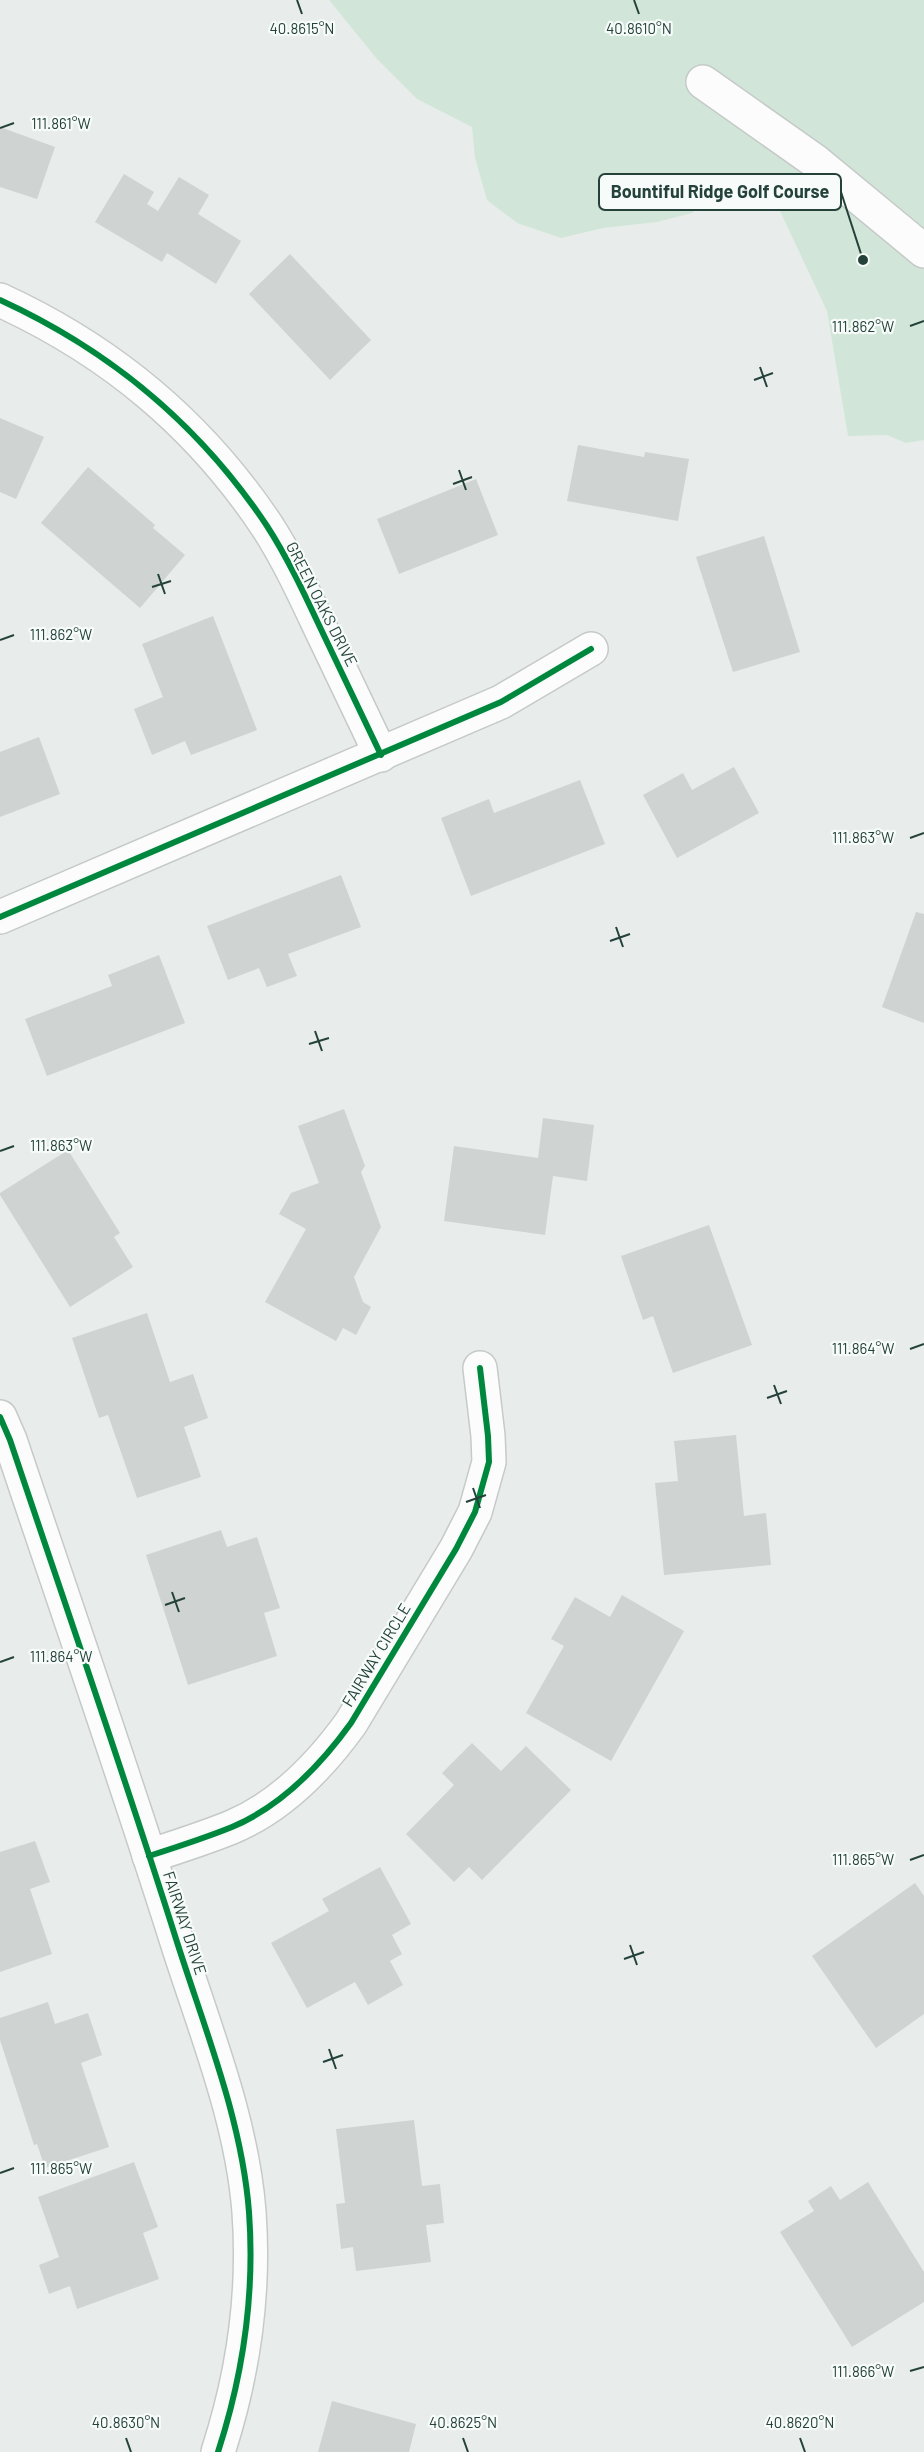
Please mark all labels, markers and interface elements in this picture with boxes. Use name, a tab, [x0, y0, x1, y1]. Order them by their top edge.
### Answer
text: 40.8615°N	[270, 19, 335, 37]
text: 40.8610°N	[606, 19, 672, 37]
text: 111.861°W	[31, 114, 91, 132]
callout: Bountiful Ridge Golf Course	[599, 174, 841, 210]
text: Bountiful Ridge Golf Course	[611, 180, 829, 202]
text: 111.862°W	[832, 317, 894, 335]
street label: GREEN OAKS DRIVE	[283, 538, 362, 669]
text: 111.862°W	[30, 625, 92, 643]
text: 111.863°W	[832, 828, 894, 846]
text: 111.863°W	[30, 1136, 92, 1154]
text: 111.864°W	[832, 1339, 894, 1357]
street label: FAIRWAY CIRCLE	[337, 1600, 414, 1710]
text: 111.864°W	[30, 1647, 92, 1665]
text: 111.865°W	[832, 1850, 894, 1868]
street label: FAIRWAY DRIVE	[160, 1869, 211, 1977]
text: 111.865°W	[30, 2159, 92, 2177]
text: 111.866°W	[832, 2362, 894, 2380]
text: 40.8630°N	[92, 2413, 160, 2431]
text: 40.8625°N	[429, 2413, 497, 2431]
text: 40.8620°N	[766, 2413, 834, 2431]

